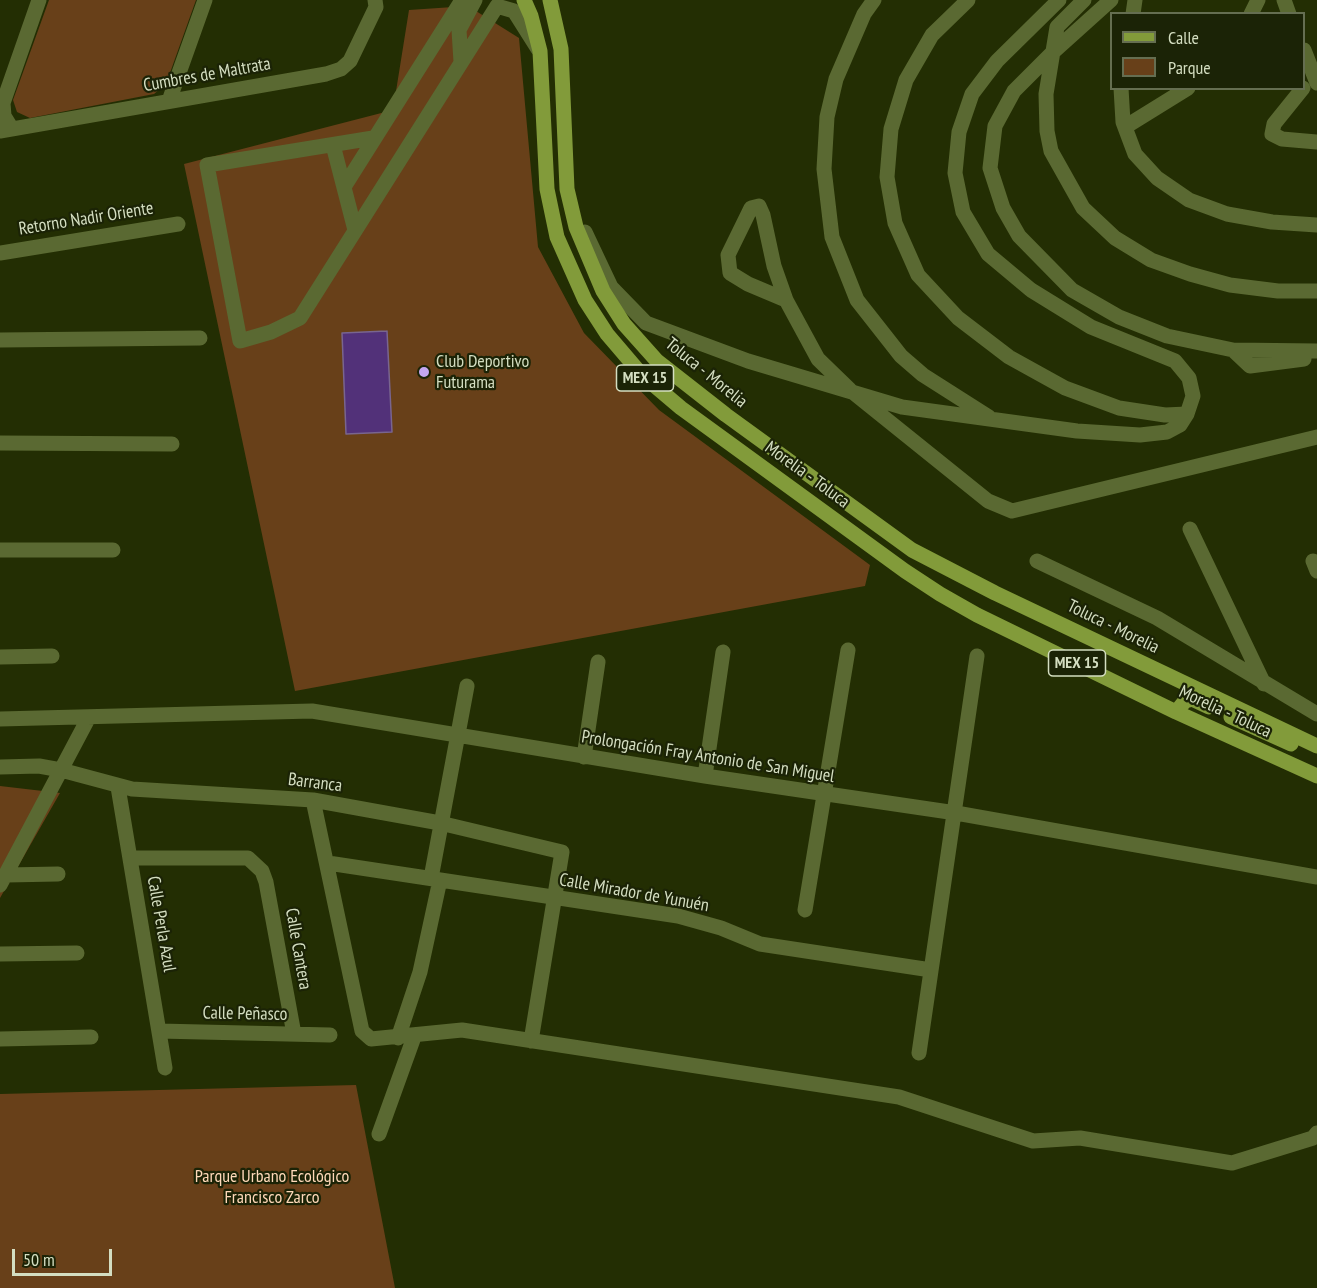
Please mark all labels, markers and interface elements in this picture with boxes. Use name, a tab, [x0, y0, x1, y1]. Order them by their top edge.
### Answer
legend	[1110, 12, 1305, 90]
text: Calle	[1168, 26, 1199, 49]
street label: Cumbres de Maltrata	[142, 53, 272, 97]
text: Parque	[1168, 56, 1211, 79]
street label: Retorno Nadir Oriente	[17, 198, 155, 240]
street label: Toluca - Morelia	[661, 333, 751, 413]
place label: Club Deportivo Futurama	[436, 351, 529, 394]
marker: Club Deportivo Futurama	[417, 365, 431, 379]
road number: MEX 15	[616, 365, 674, 391]
street label: Morelia - Toluca	[760, 437, 854, 513]
street label: Toluca - Morelia	[1064, 596, 1162, 658]
road number: MEX 15	[1048, 650, 1106, 676]
street label: Morelia - Toluca	[1175, 681, 1275, 743]
street label: Prolongación Fray Antonio de San Miguel	[580, 726, 836, 788]
street label: Barranca	[287, 769, 343, 797]
street label: Calle Mirador de Yunuén	[557, 869, 711, 917]
street label: Calle Perla Azul	[142, 874, 180, 974]
street label: Calle Cantera	[280, 907, 316, 991]
street label: Calle Peñasco	[202, 1002, 288, 1026]
park label: Parque Urbano Ecológico Francisco Zarco	[195, 1166, 349, 1208]
scale bar	[15, 1237, 116, 1275]
text: 50 m	[23, 1248, 55, 1271]

